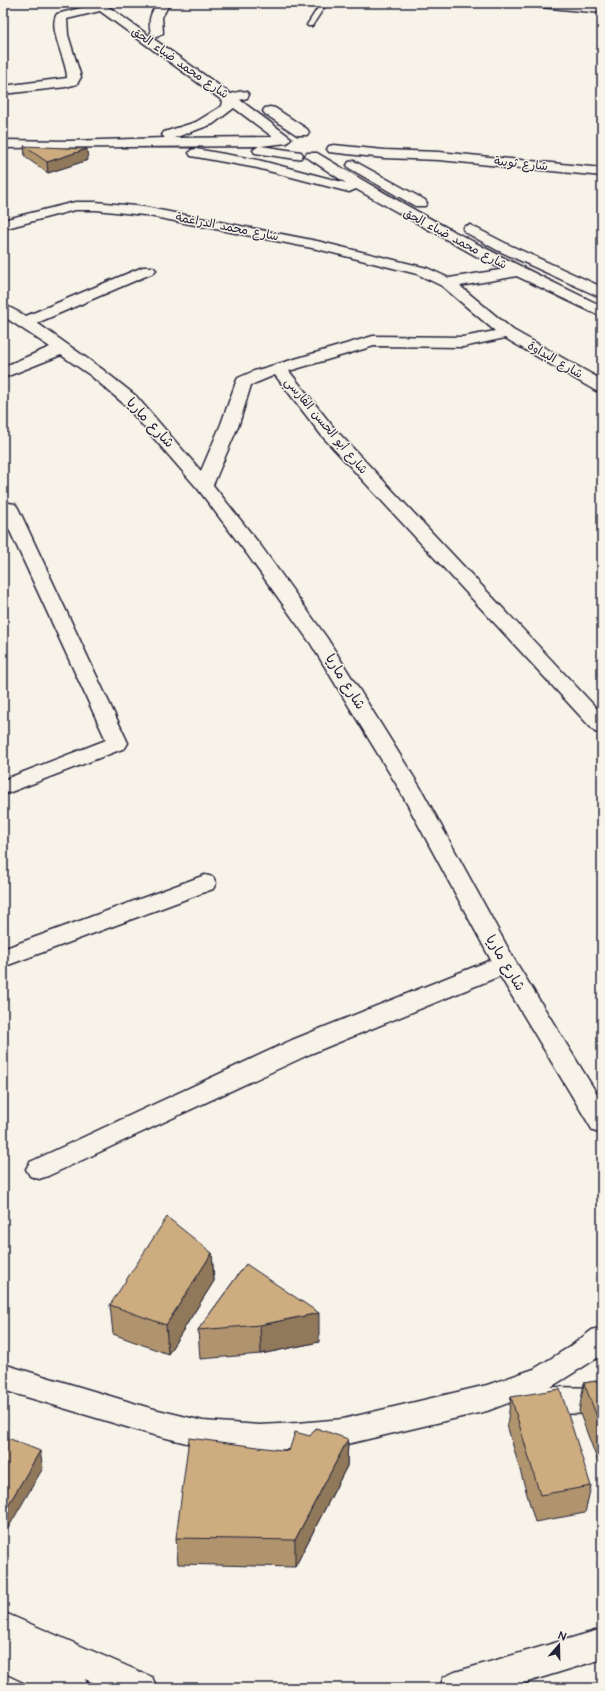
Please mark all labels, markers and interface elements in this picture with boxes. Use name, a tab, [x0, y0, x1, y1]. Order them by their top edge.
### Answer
street label: شارع محمد ضياء الحق	[128, 23, 232, 103]
street label: شارع ثويبة	[493, 153, 549, 175]
street label: شارع محمد ضياء الحق	[400, 204, 510, 274]
street label: شارع محمد الدراغمة	[174, 209, 280, 245]
street label: شارع البداوة	[524, 337, 586, 383]
street label: شارع أبو الحسن الفارسي	[279, 374, 371, 479]
street label: شارع ماريا	[121, 393, 179, 453]
street label: شارع ماريا	[320, 650, 370, 714]
street label: شارع ماريا	[480, 931, 530, 995]
north arrow	[539, 1625, 579, 1665]
text: N	[556, 1628, 568, 1644]

